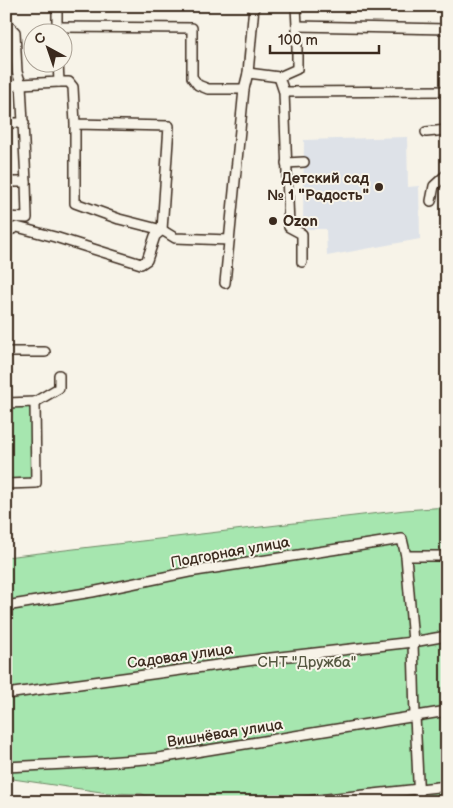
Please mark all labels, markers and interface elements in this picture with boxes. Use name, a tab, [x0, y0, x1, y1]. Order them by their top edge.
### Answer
north arrow	[22, 22, 72, 72]
scale bar	[270, 22, 379, 54]
text: С	[31, 29, 49, 48]
text: 100 m	[278, 31, 318, 50]
place label: Детский сад № 1 "Радость"	[267, 169, 369, 205]
marker: Детский сад № 1 "Радость"	[373, 181, 385, 193]
place label: Ozon	[283, 212, 318, 231]
marker: Ozon	[267, 215, 279, 227]
street label: Подгорная улица	[169, 533, 291, 572]
street label: Садовая улица	[126, 640, 234, 673]
park label: СНТ "Дружба"	[258, 653, 356, 672]
street label: Вишнёвая улица	[166, 715, 284, 752]

